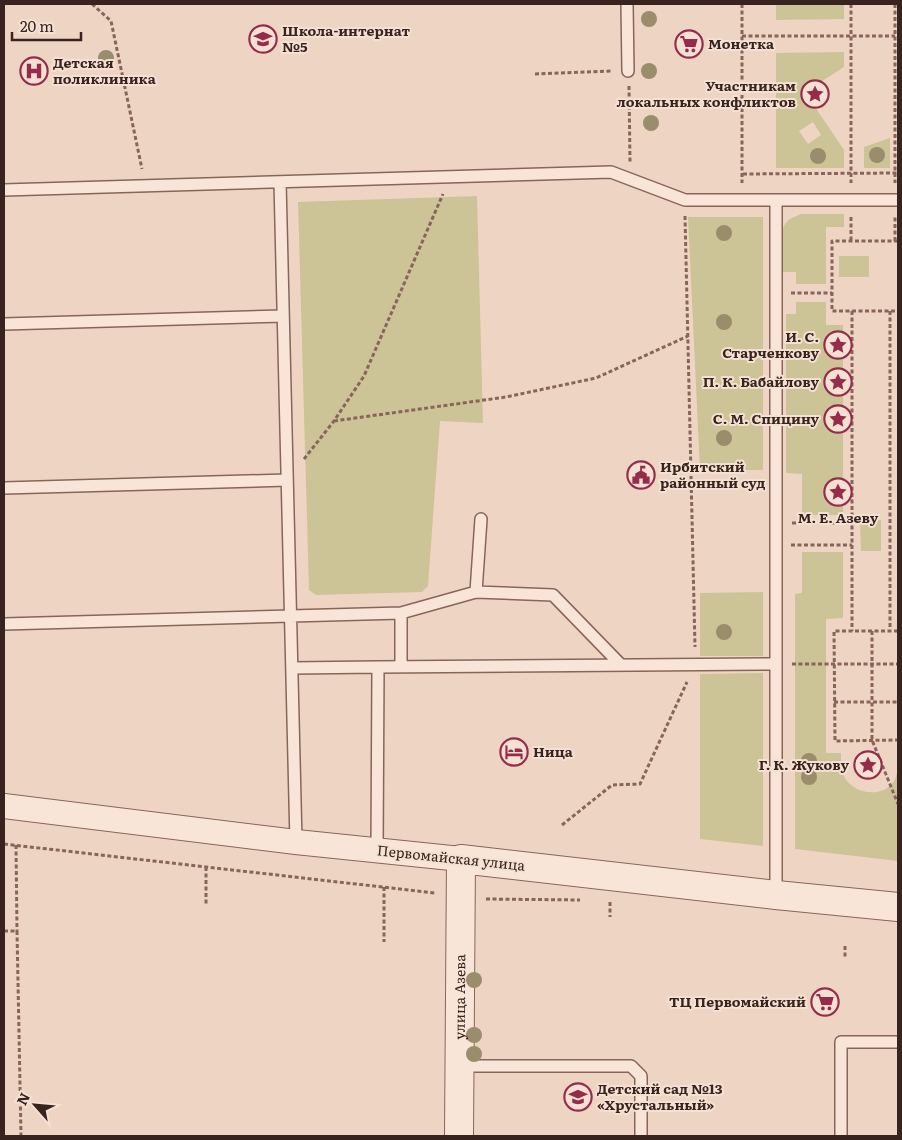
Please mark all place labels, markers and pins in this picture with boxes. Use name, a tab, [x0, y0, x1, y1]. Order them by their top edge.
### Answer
place label: Школа-интернат №5	[282, 20, 410, 56]
school or university icon: Школа-интернат №5	[248, 24, 278, 54]
supermarket icon: Монетка	[674, 29, 704, 59]
place label: Монетка	[708, 33, 775, 53]
place label: Детская поликлиника	[53, 52, 157, 88]
hospital icon: Детская поликлиника	[19, 56, 49, 86]
place label: Участникам локальных конфликтов	[616, 75, 796, 111]
place icon: Участникам локальных конфликтов	[800, 79, 830, 109]
place label: И. С. Старченкову	[722, 326, 819, 362]
place icon: И. С. Старченкову	[823, 330, 853, 360]
place icon: П. К. Бабайлову	[823, 367, 853, 397]
place label: П. К. Бабайлову	[703, 371, 819, 391]
place icon: С. М. Спицину	[823, 404, 853, 434]
place label: С. М. Спицину	[713, 408, 819, 428]
place label: Ирбитский районный суд	[660, 456, 766, 492]
public building icon: Ирбитский районный суд	[626, 460, 656, 490]
place icon: М. Е. Азеву	[823, 477, 853, 507]
place label: М. Е. Азеву	[798, 507, 879, 527]
hotel icon: Ница	[499, 737, 529, 767]
place label: Ница	[533, 741, 574, 761]
place icon: Г. К. Жукову	[853, 750, 883, 780]
place label: Г. К. Жукову	[759, 754, 849, 774]
supermarket icon: ТЦ Первомайский	[810, 987, 840, 1017]
place label: ТЦ Первомайский	[669, 991, 806, 1011]
place label: Детский сад №13 «Хрустальный»	[597, 1078, 723, 1114]
school or university icon: Детский сад №13 «Хрустальный»	[563, 1082, 593, 1112]

